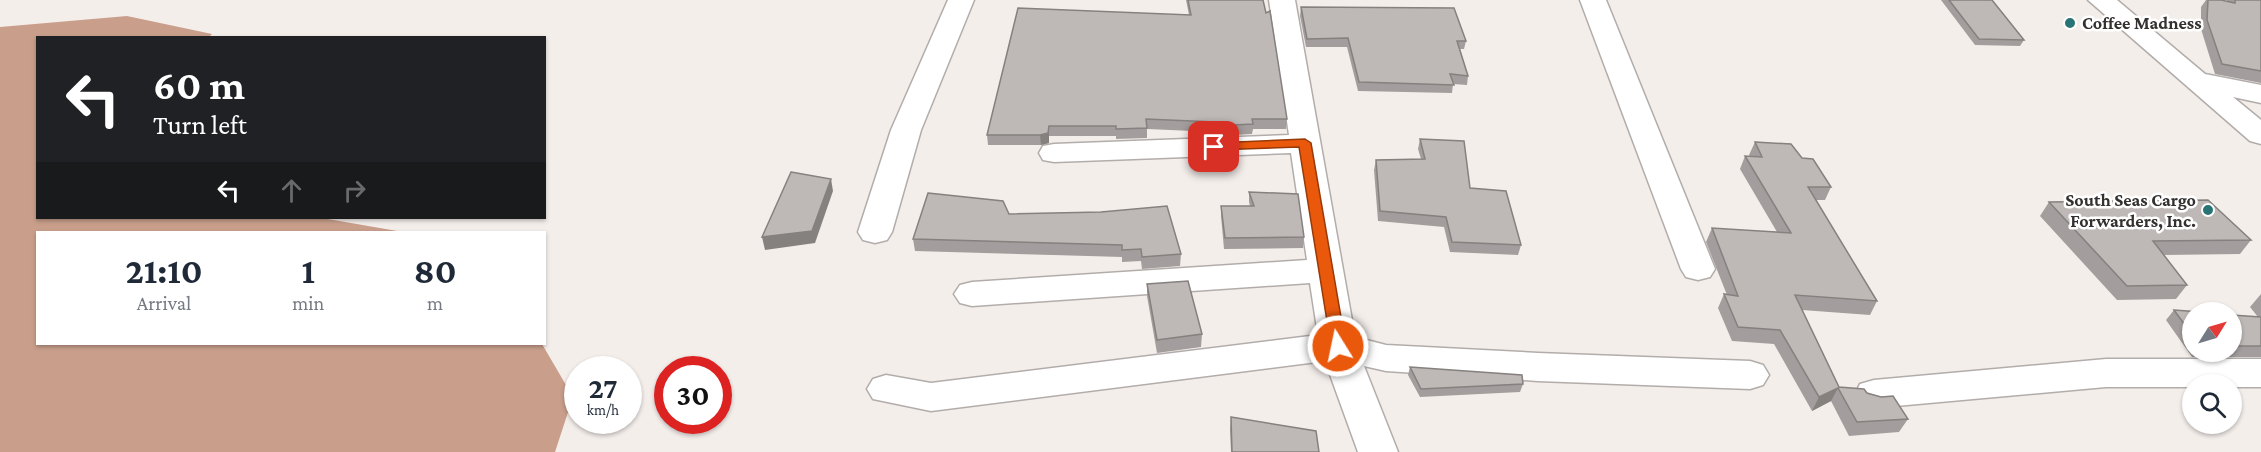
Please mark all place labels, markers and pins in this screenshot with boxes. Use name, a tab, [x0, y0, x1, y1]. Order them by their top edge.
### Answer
place label: Coffee Madness	[2082, 13, 2202, 33]
marker: Coffee Madness	[2063, 16, 2077, 30]
pin	[1188, 121, 1239, 172]
place label: South Seas Cargo Forwarders, Inc.	[2065, 190, 2196, 231]
marker: South Seas Cargo Forwarders, Inc.	[2201, 203, 2215, 217]

